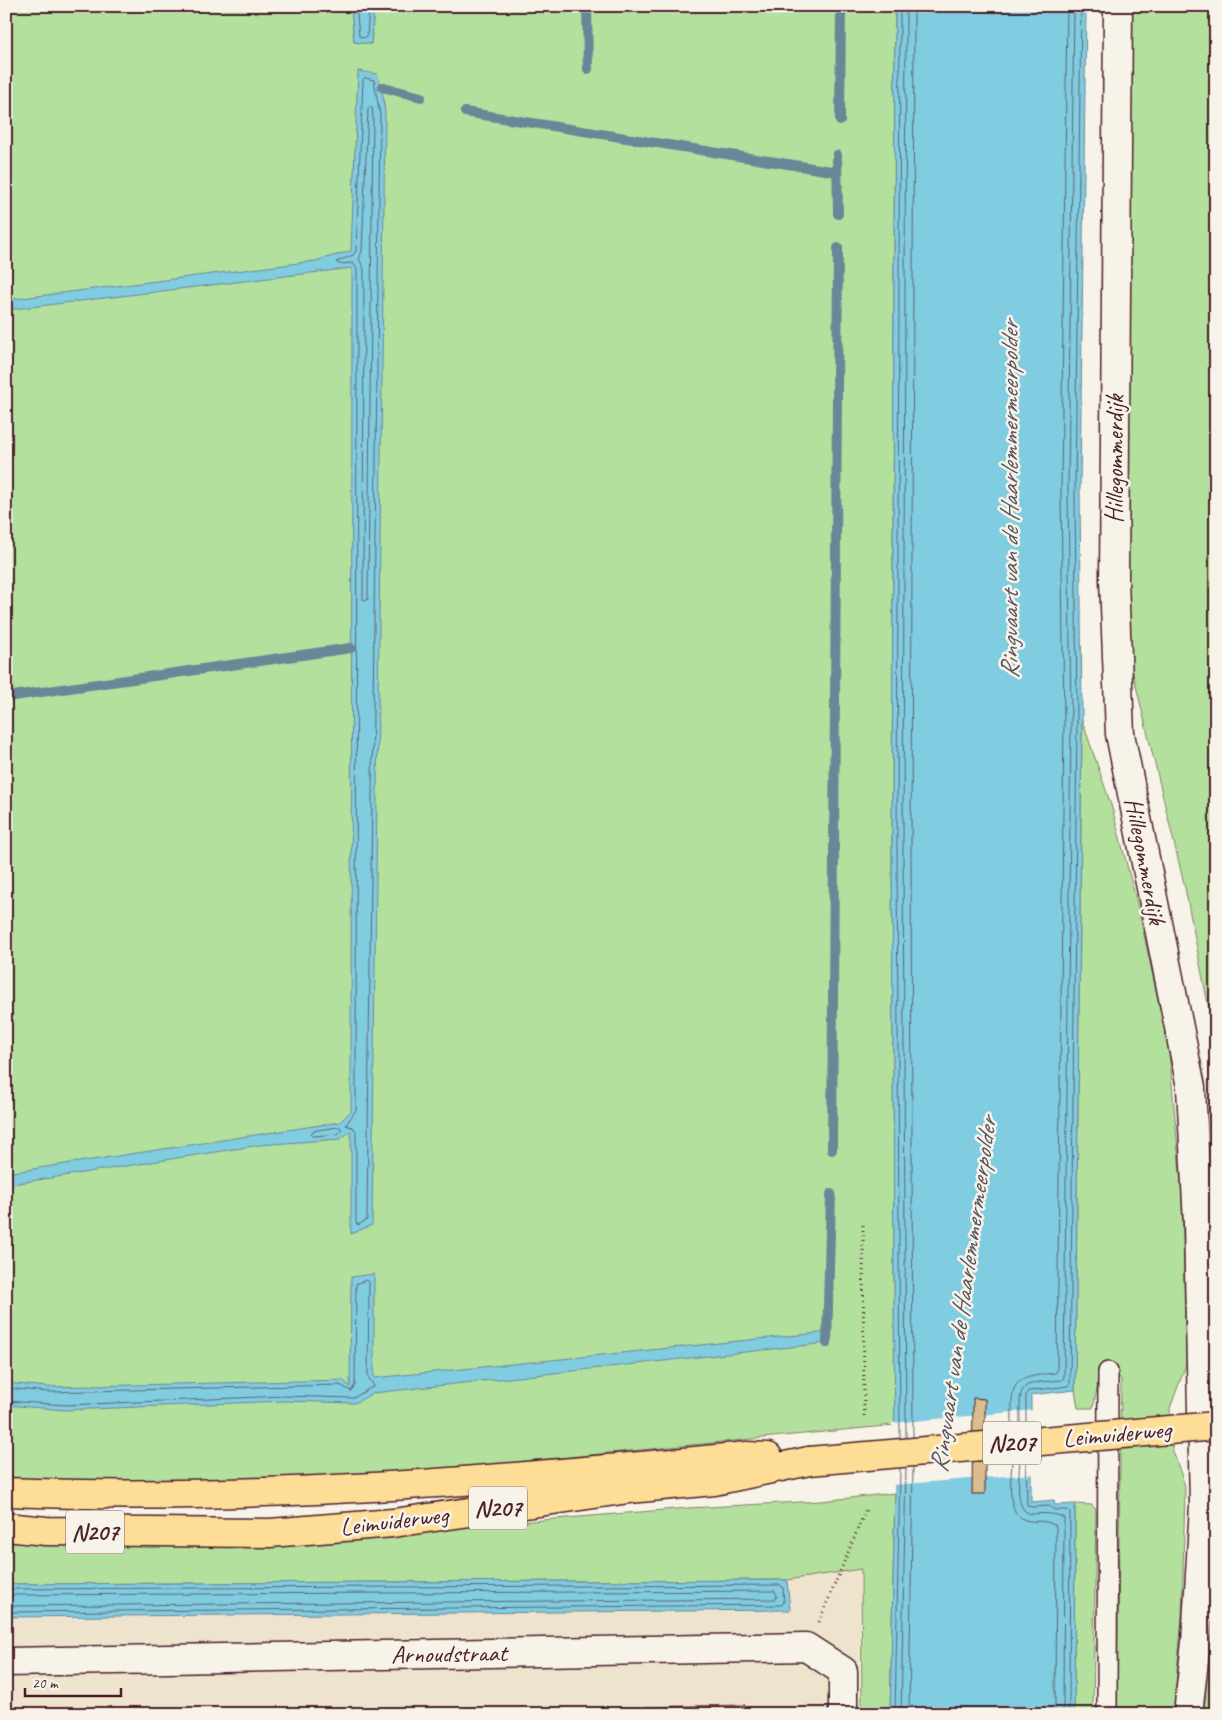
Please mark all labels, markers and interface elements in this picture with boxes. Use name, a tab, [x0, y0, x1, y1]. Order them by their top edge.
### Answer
water label: Ringvaart van de Haarlemmermeerpolder	[993, 317, 1026, 679]
street label: Hillegommerdijk	[1099, 393, 1131, 523]
street label: Hillegommerdijk	[1117, 795, 1173, 929]
water label: Ringvaart van de Haarlemmermeerpolder	[922, 1111, 1005, 1474]
street label: Leimuiderweg	[1062, 1413, 1174, 1455]
road number: N207	[983, 1422, 1041, 1465]
road number: N207	[469, 1486, 527, 1530]
street label: Leimuiderweg	[338, 1498, 452, 1543]
road number: N207	[66, 1510, 124, 1554]
street label: Arnoudstraat	[391, 1637, 510, 1671]
scale bar	[25, 1665, 121, 1697]
text: 20 m	[32, 1674, 59, 1693]

